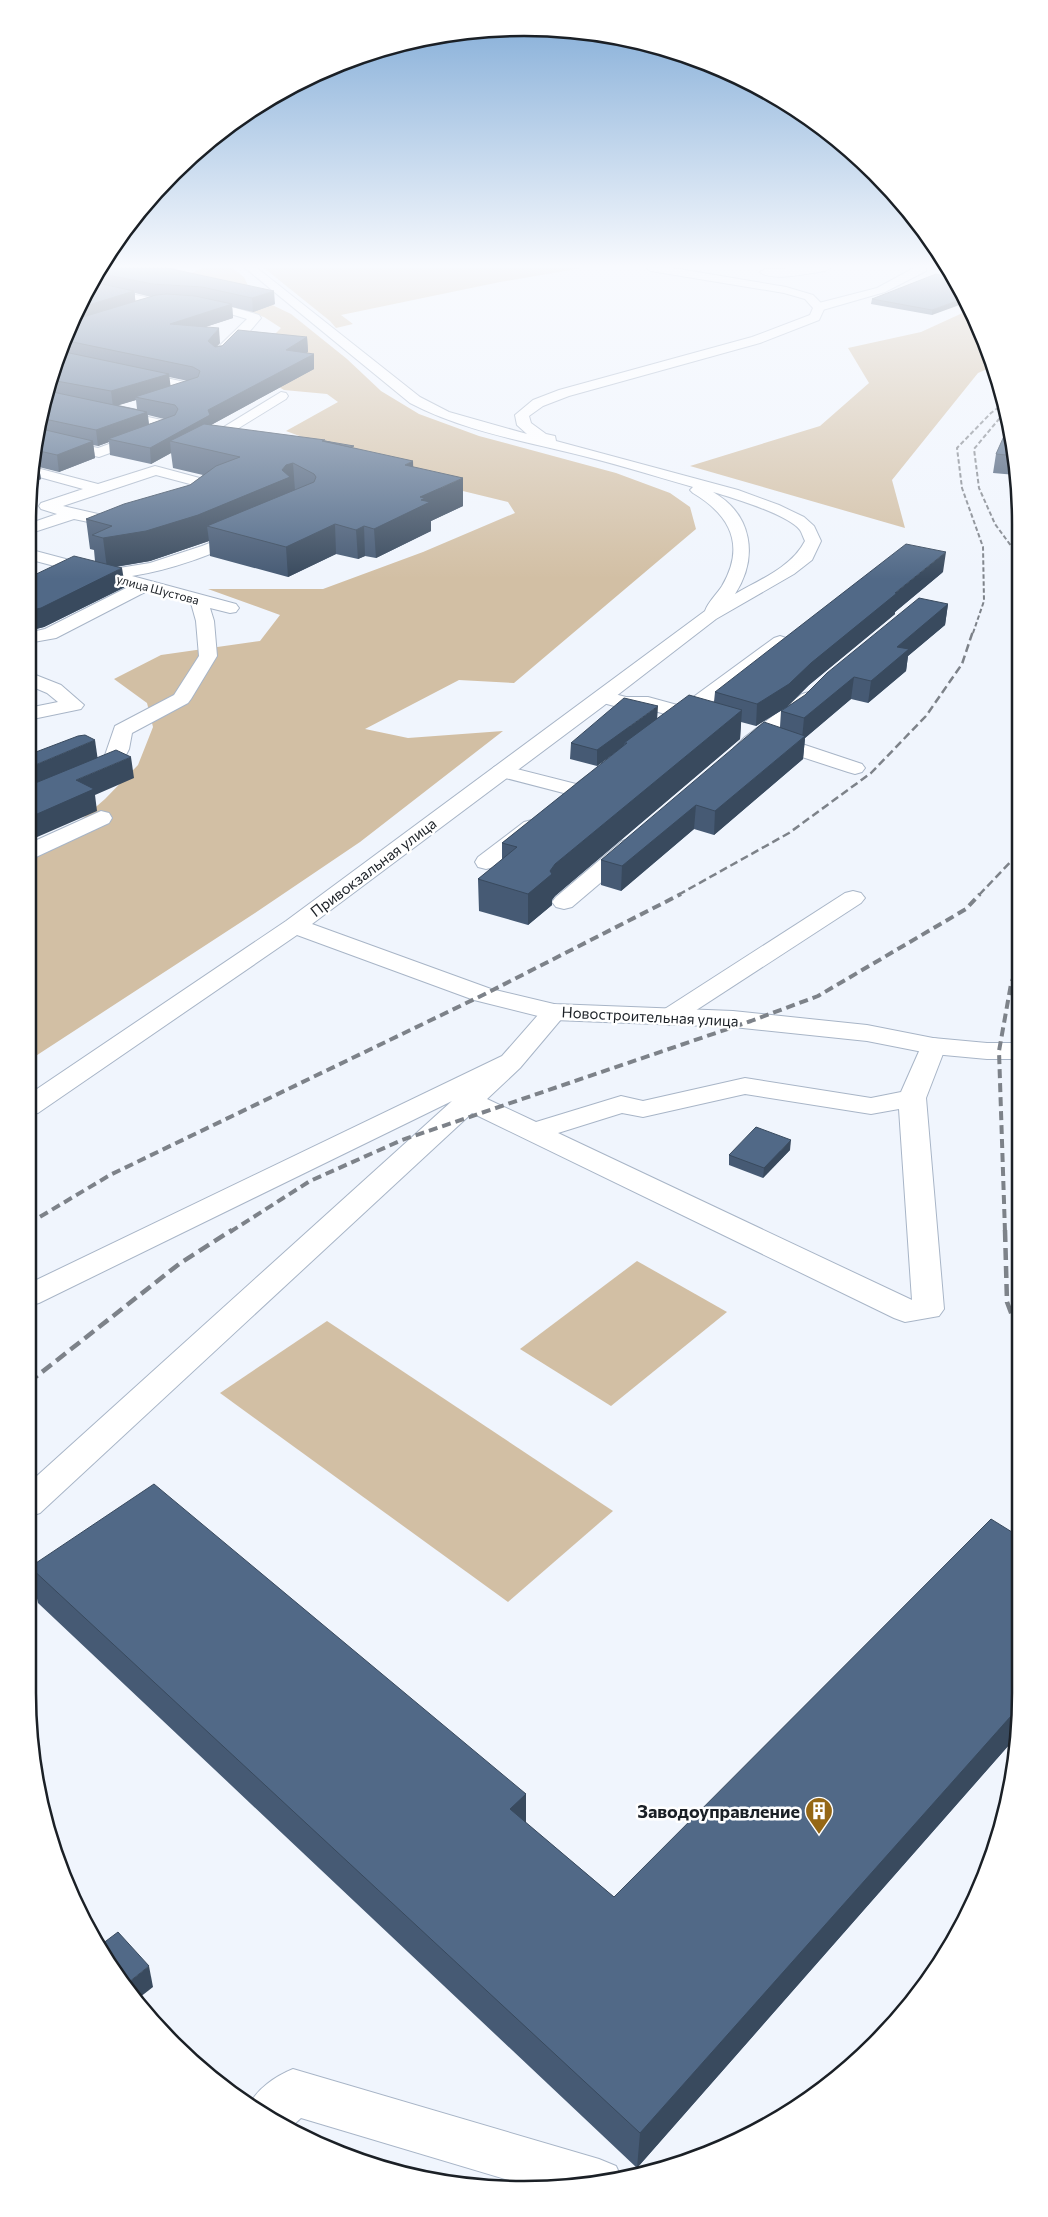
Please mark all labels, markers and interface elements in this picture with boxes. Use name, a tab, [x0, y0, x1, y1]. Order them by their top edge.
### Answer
street label: улица Шустова	[115, 571, 201, 607]
street label: Привокзальная улица	[306, 814, 440, 920]
street label: Новостроительная улица	[561, 1002, 739, 1030]
building icon: Заводоуправление	[804, 1796, 834, 1835]
place label: Заводоуправление	[637, 1800, 800, 1822]

